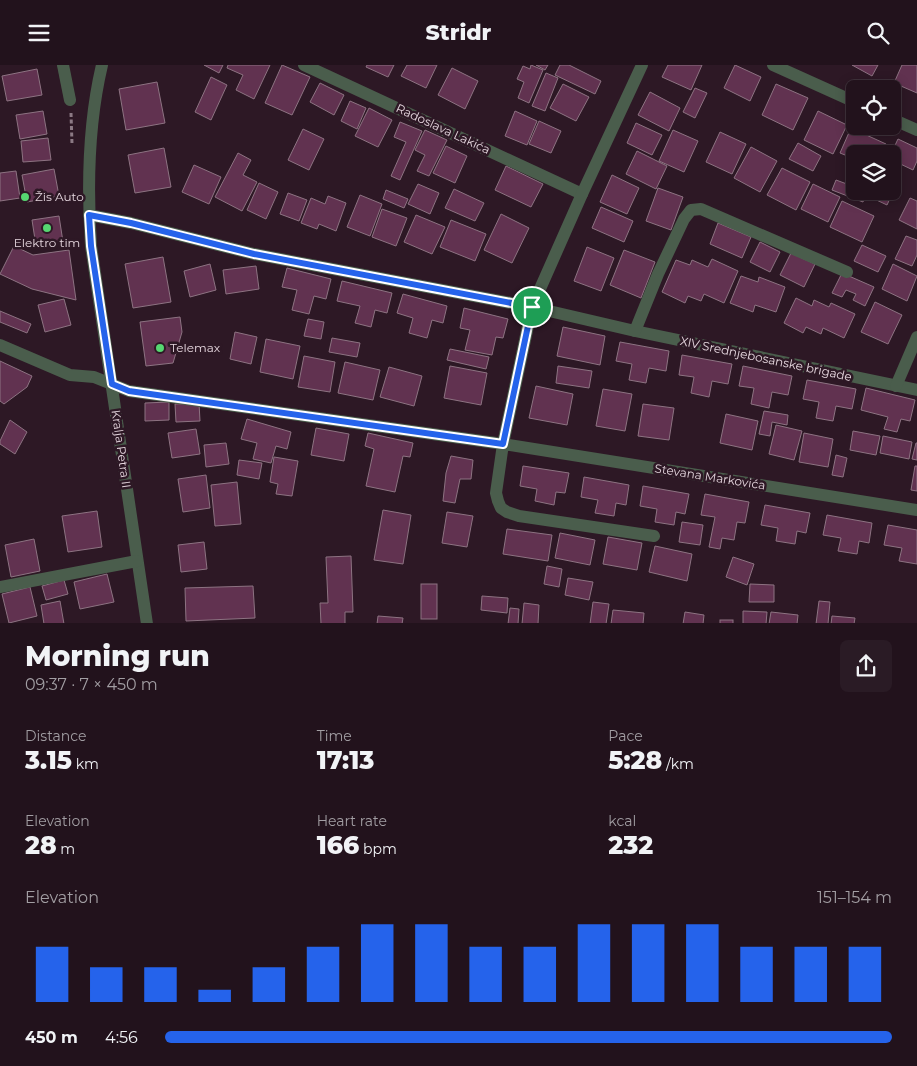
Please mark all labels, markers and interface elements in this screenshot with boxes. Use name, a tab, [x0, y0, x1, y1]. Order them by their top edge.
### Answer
icon: menu	[25, 19, 53, 47]
text: Stridr	[426, 19, 491, 46]
icon: search	[864, 19, 892, 47]
map controls	[846, 80, 901, 200]
button: locate	[846, 80, 901, 135]
street label: Radoslava Lakića	[394, 100, 493, 157]
button: layers	[846, 145, 901, 200]
place label: Žis Auto	[35, 189, 84, 204]
marker: Žis Auto	[19, 191, 31, 203]
marker: Elektro tim	[41, 222, 53, 234]
place label: Elektro tim	[14, 235, 80, 250]
pin	[511, 286, 553, 328]
icon: arrive	[518, 293, 546, 321]
street label: XIV Srednjebosanske brigade	[679, 333, 853, 384]
place label: Telemax	[170, 340, 221, 355]
marker: Telemax	[154, 342, 166, 354]
street label: Kralja Petra II	[109, 409, 134, 489]
street label: Stevana Markovića	[654, 460, 767, 493]
text: Morning run	[25, 639, 210, 673]
button: share	[840, 640, 892, 692]
text: 09:37 · 7 × 450 m	[25, 675, 158, 694]
text: Distance	[25, 727, 87, 745]
text: Time	[317, 727, 352, 745]
text: Pace	[608, 727, 643, 745]
text: 3.15	[25, 745, 72, 775]
text: 17:13	[317, 745, 374, 775]
text: 5:28	[608, 745, 662, 775]
text: km	[72, 755, 99, 773]
text: /km	[662, 755, 694, 773]
text: Elevation	[25, 812, 90, 830]
text: Heart rate	[317, 812, 387, 830]
text: kcal	[608, 812, 636, 830]
text: 28	[25, 830, 57, 860]
text: 166	[317, 830, 359, 860]
text: 232	[608, 830, 653, 860]
text: m	[57, 840, 75, 858]
text: bpm	[359, 840, 397, 858]
text: Elevation	[25, 888, 99, 907]
text: 151–154 m	[817, 888, 892, 907]
text: 450 m	[25, 1028, 78, 1047]
text: 4:56	[105, 1028, 138, 1047]

